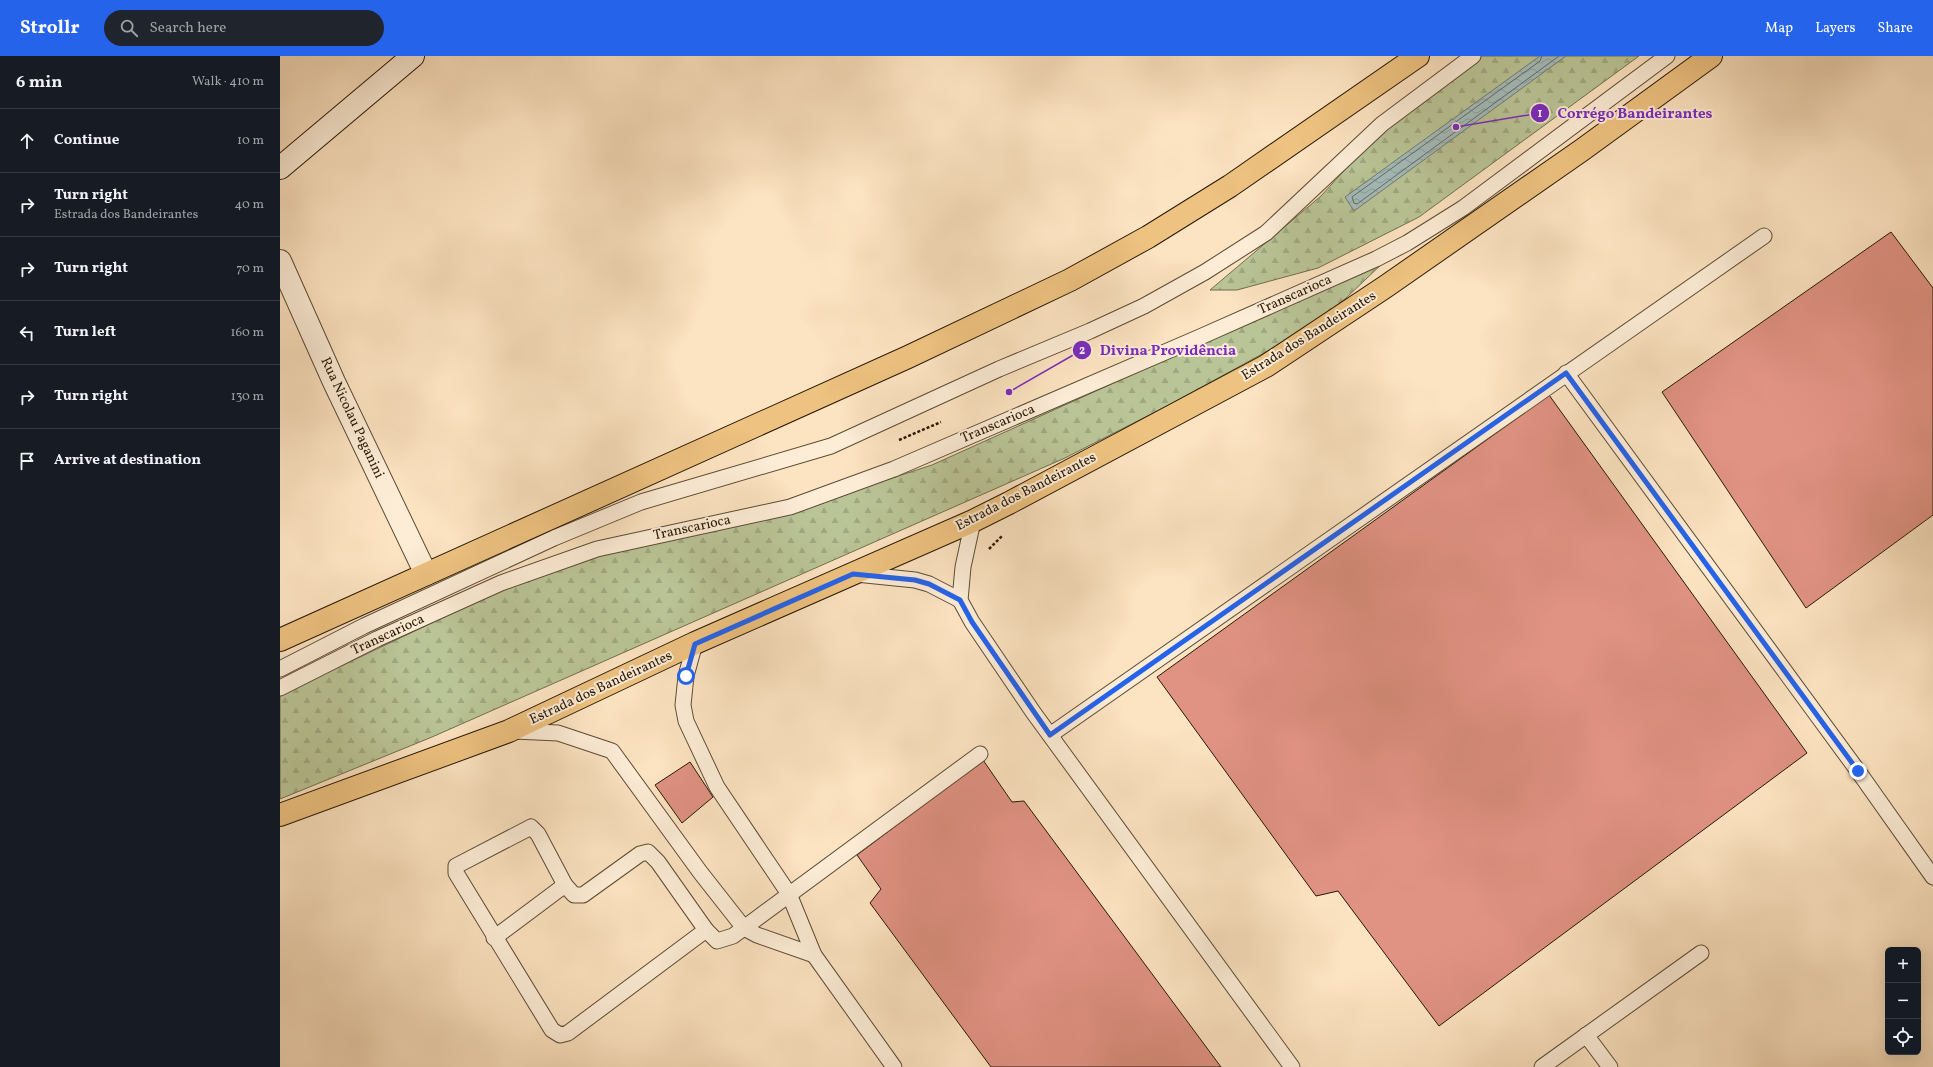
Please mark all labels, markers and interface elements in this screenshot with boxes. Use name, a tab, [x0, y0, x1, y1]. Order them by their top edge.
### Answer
search box	[104, 10, 384, 46]
text: Strollr	[20, 15, 80, 41]
icon: search	[118, 17, 140, 39]
text: Search here	[150, 18, 226, 39]
text: Map	[1765, 19, 1793, 38]
text: Layers	[1815, 19, 1855, 38]
text: Share	[1877, 19, 1913, 38]
text: 6 min	[16, 71, 62, 94]
text: Walk · 410 m	[192, 73, 264, 91]
callout: Corrégo Bandeirantes	[1530, 99, 1721, 126]
text: Corrégo Bandeirantes	[1557, 104, 1713, 125]
text: 1	[1538, 106, 1543, 122]
icon: ahead	[16, 130, 38, 152]
text: Continue	[54, 130, 119, 151]
text: 10 m	[237, 132, 264, 150]
text: Turn right	[54, 185, 128, 206]
icon: right	[16, 194, 38, 216]
text: 40 m	[235, 196, 264, 214]
text: Estrada dos Bandeirantes	[54, 206, 198, 224]
icon: right	[16, 258, 38, 280]
text: Turn right	[54, 258, 128, 279]
text: 70 m	[236, 260, 264, 278]
street label: Transcarioca	[1255, 270, 1335, 320]
street label: Estrada dos Bandeirantes	[1238, 287, 1380, 385]
icon: left	[16, 322, 38, 344]
text: Turn left	[54, 322, 116, 343]
text: 160 m	[230, 324, 264, 342]
callout: Divina Providência	[1072, 336, 1245, 363]
text: Divina Providência	[1100, 341, 1236, 362]
text: 2	[1079, 343, 1085, 359]
street label: Rua Nicolau Paganini	[316, 354, 388, 482]
icon: right	[16, 386, 38, 408]
text: Turn right	[54, 386, 128, 407]
text: 130 m	[231, 388, 264, 406]
street label: Transcarioca	[958, 400, 1038, 448]
street label: Estrada dos Bandeirantes	[952, 448, 1100, 536]
icon: arrive	[16, 450, 38, 472]
text: Arrive at destination	[54, 450, 201, 471]
street label: Transcarioca	[651, 511, 733, 545]
street label: Transcarioca	[348, 610, 428, 660]
street label: Estrada dos Bandeirantes	[527, 647, 675, 729]
route start	[677, 667, 695, 685]
route end	[1849, 762, 1867, 780]
map controls	[1885, 947, 1921, 1055]
button: +	[1885, 947, 1921, 983]
button: −	[1885, 983, 1921, 1019]
button: locate	[1885, 1019, 1921, 1055]

